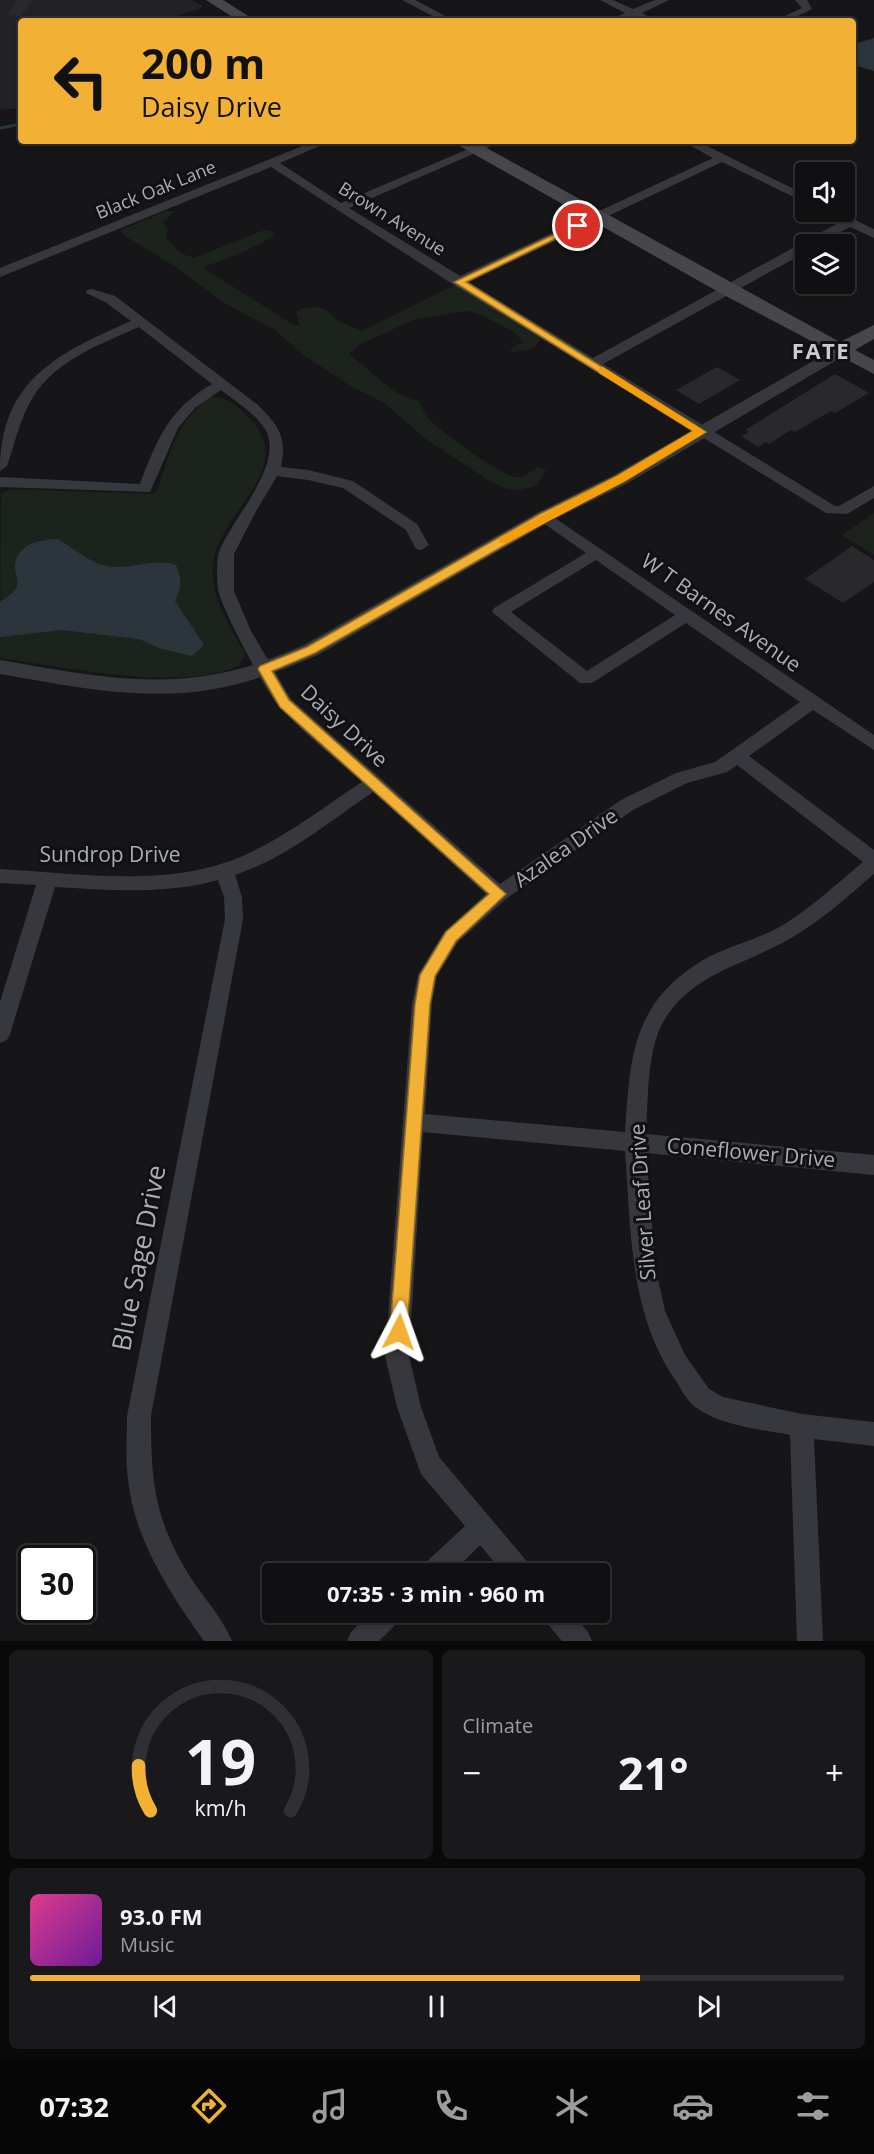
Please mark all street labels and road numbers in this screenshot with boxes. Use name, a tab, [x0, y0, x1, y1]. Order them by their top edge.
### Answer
street label: Black Oak Lane	[92, 154, 219, 224]
street label: Brown Avenue	[334, 176, 451, 261]
street label: W T Barnes Avenue	[636, 547, 807, 678]
street label: Daisy Drive	[295, 678, 394, 773]
street label: Azalea Drive	[508, 801, 623, 893]
street label: Sundrop Drive	[39, 840, 181, 868]
street label: Silver Leaf Drive	[623, 1123, 661, 1281]
street label: Coneflower Drive	[666, 1131, 837, 1173]
street label: Blue Sage Drive	[102, 1162, 174, 1354]

